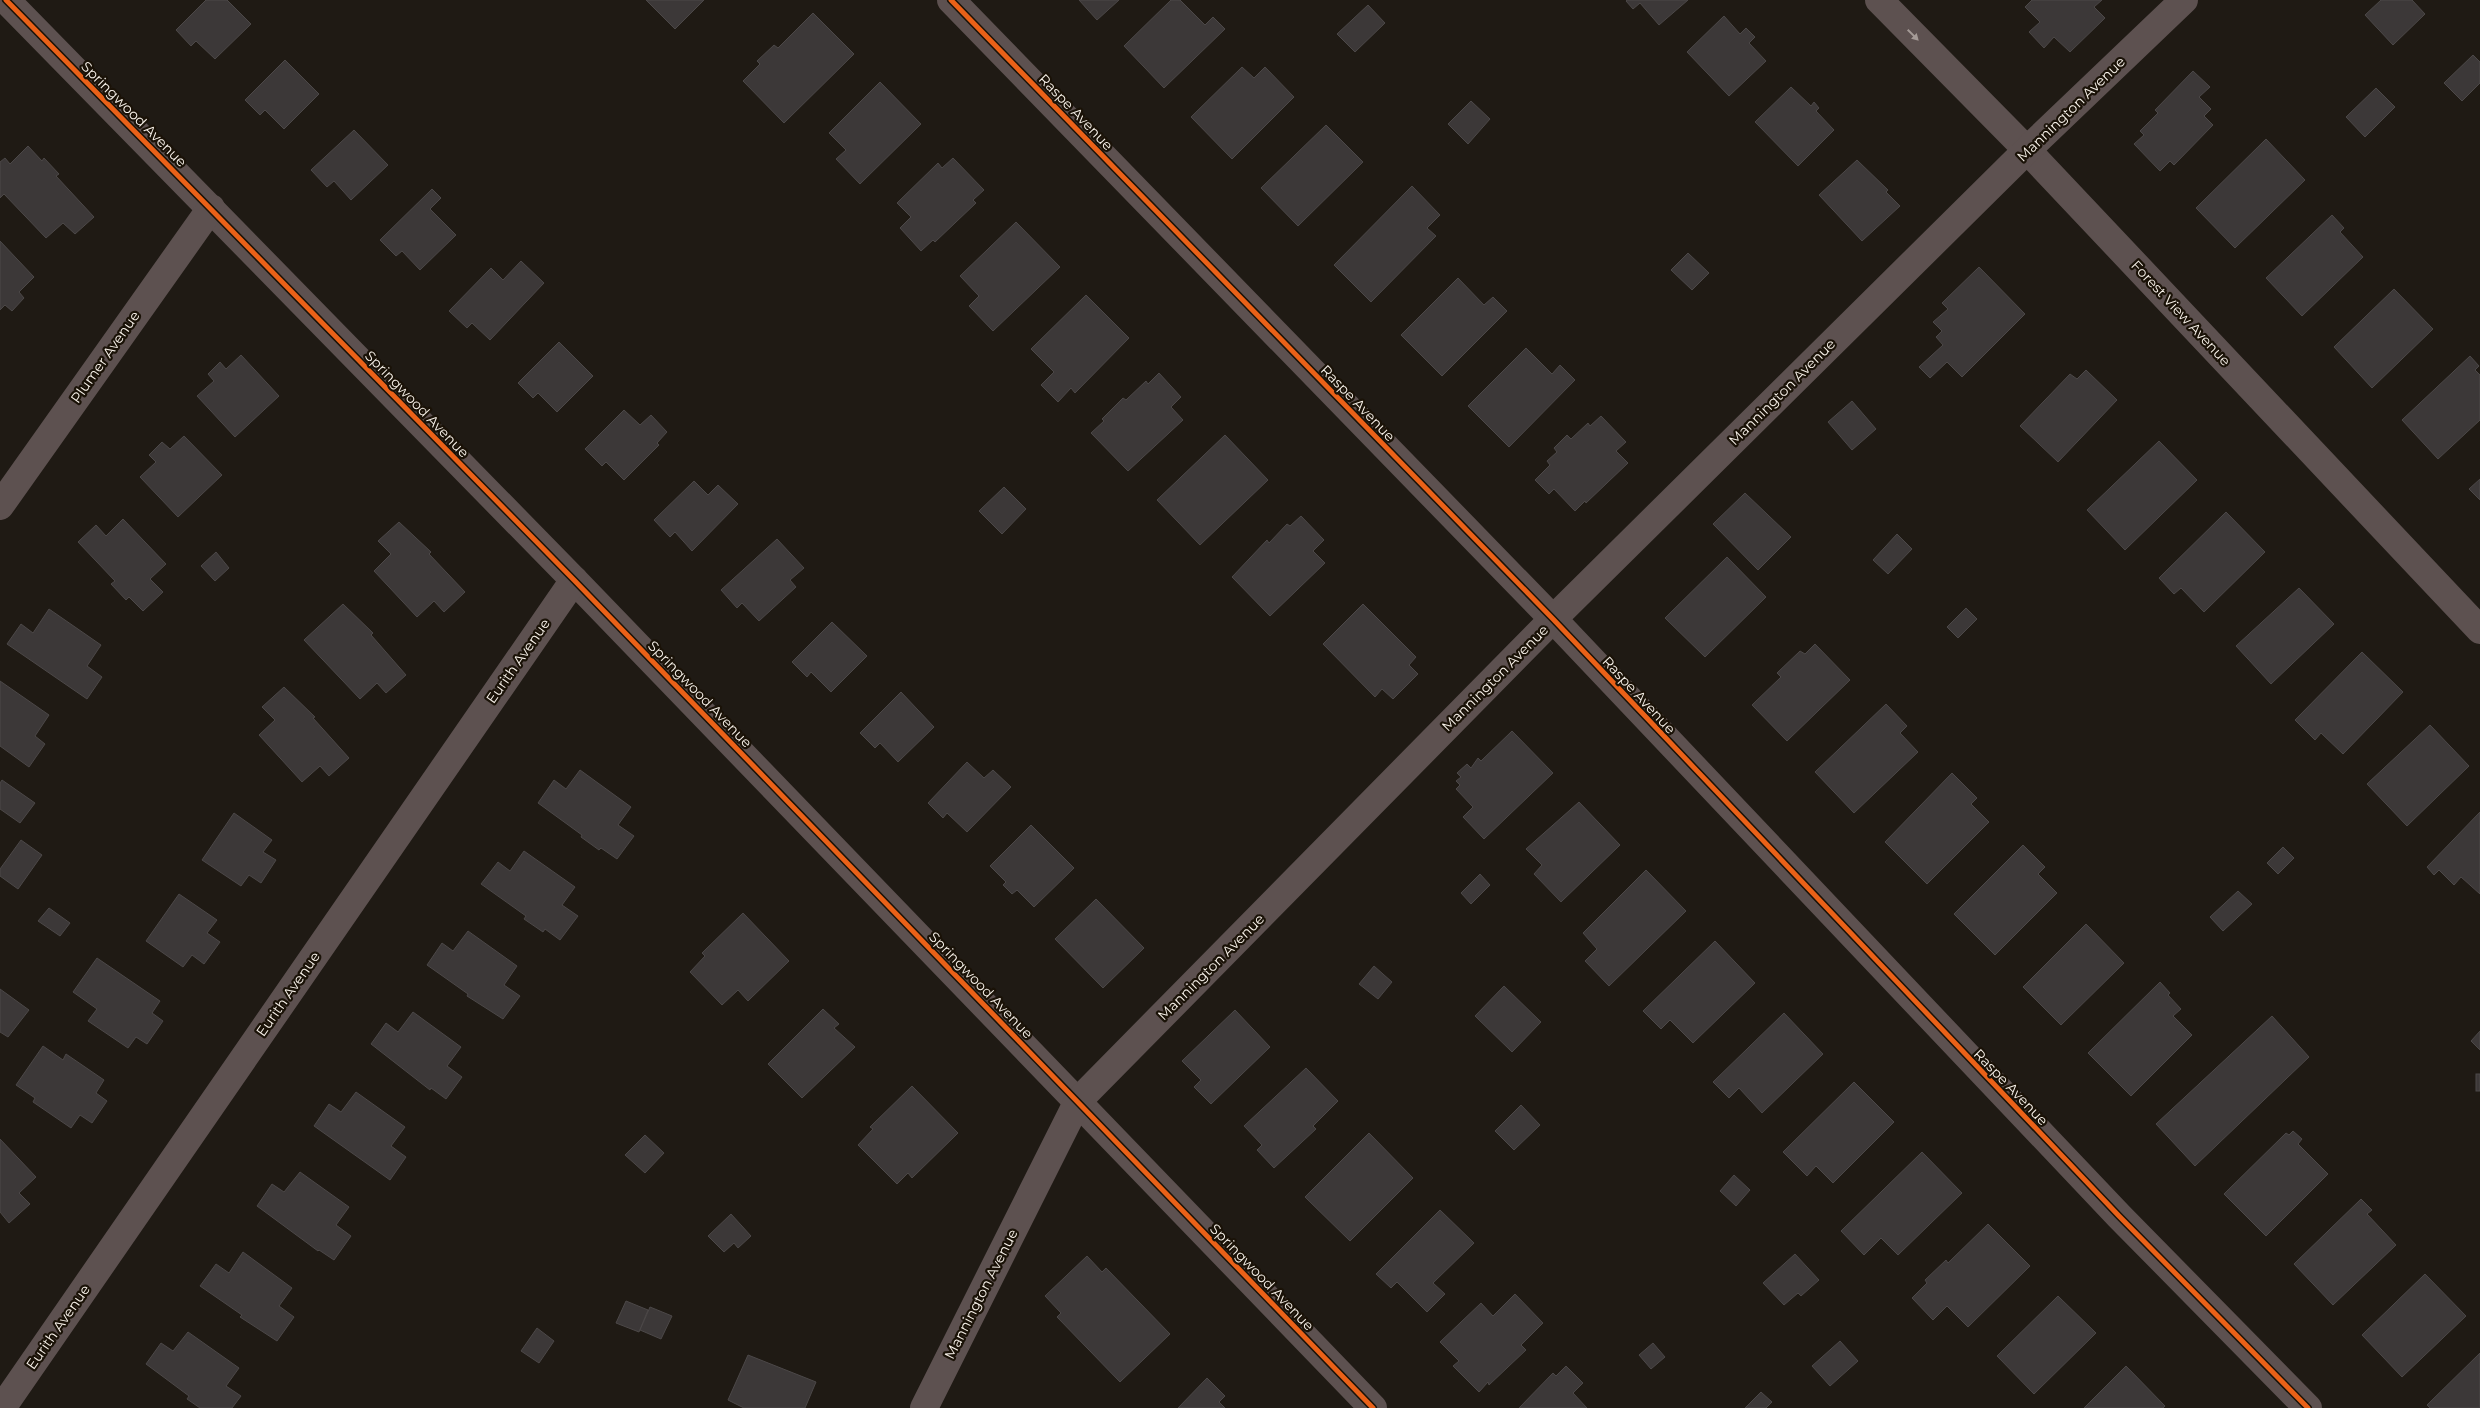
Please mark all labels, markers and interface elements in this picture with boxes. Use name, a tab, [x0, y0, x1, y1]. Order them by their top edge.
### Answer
one-way arrow	[1907, 28, 1919, 40]
street label: Mannington Avenue	[2013, 53, 2129, 165]
street label: Springwood Avenue	[77, 57, 191, 171]
street label: Raspe Avenue	[1035, 70, 1117, 154]
street label: Forest View Avenue	[2127, 256, 2235, 370]
street label: Plumer Avenue	[66, 307, 144, 407]
street label: Mannington Avenue	[1725, 335, 1839, 449]
street label: Springwood Avenue	[361, 347, 473, 461]
street label: Raspe Avenue	[1317, 361, 1399, 445]
street label: Eurith Avenue	[482, 615, 554, 707]
street label: Mannington Avenue	[1438, 621, 1552, 735]
street label: Springwood Avenue	[644, 637, 756, 751]
street label: Raspe Avenue	[1598, 652, 1680, 738]
street label: Mannington Avenue	[1154, 910, 1268, 1024]
street label: Springwood Avenue	[925, 928, 1037, 1042]
street label: Eurith Avenue	[252, 948, 324, 1040]
street label: Raspe Avenue	[1970, 1045, 2052, 1129]
street label: Springwood Avenue	[1206, 1220, 1318, 1334]
street label: Mannington Avenue	[940, 1226, 1022, 1362]
street label: Eurith Avenue	[22, 1281, 94, 1373]

